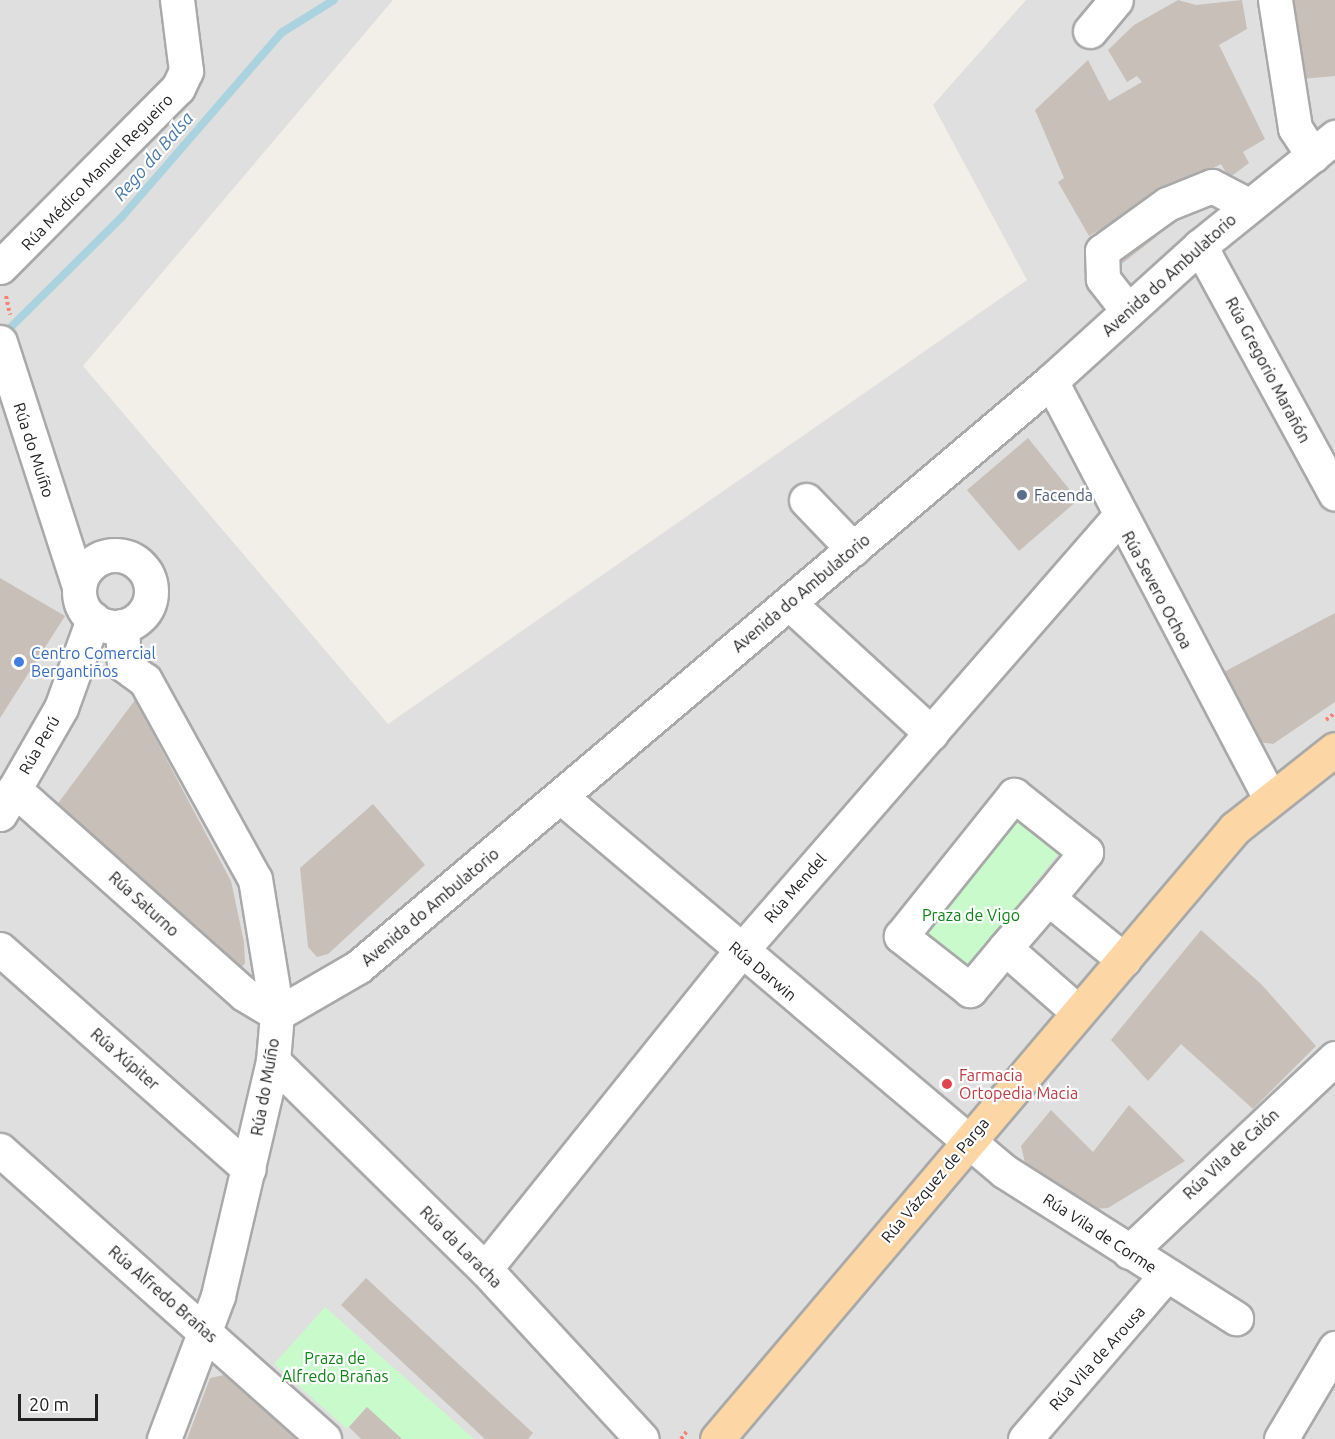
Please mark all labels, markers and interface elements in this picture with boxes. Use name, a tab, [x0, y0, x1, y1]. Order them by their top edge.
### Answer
street label: Rúa Médico Manuel Regueiro	[17, 90, 177, 254]
water label: Rego da Balsa	[109, 107, 197, 205]
street label: Avenida do Ambulatorio	[1098, 210, 1240, 340]
street label: Rúa Gregorio Marañón	[1221, 294, 1315, 446]
street label: Rúa do Muíño	[10, 400, 58, 500]
place label: Facenda	[1034, 485, 1093, 505]
marker: Facenda	[1015, 488, 1029, 502]
street label: Rúa Severo Ochoa	[1118, 528, 1196, 652]
street label: Avenida do Ambulatorio	[728, 530, 874, 656]
place label: Centro Comercial Bergantiños	[31, 643, 156, 681]
marker: Centro Comercial Bergantiños	[12, 655, 26, 669]
street label: Rúa Perú	[15, 712, 63, 778]
street label: Avenida do Ambulatorio	[357, 844, 503, 970]
street label: Rúa Mendel	[760, 850, 830, 926]
street label: Rúa Saturno	[105, 868, 183, 940]
park label: Praza de Vigo	[922, 905, 1020, 925]
street label: Rúa Darwin	[725, 937, 801, 1005]
street label: Rúa Xúpiter	[87, 1024, 163, 1094]
street label: Rúa do Muíño	[247, 1037, 283, 1137]
place label: Farmacia Ortopedia Macia	[959, 1065, 1078, 1103]
marker: Farmacia Ortopedia Macia	[940, 1077, 954, 1091]
street label: Rúa Vila de Caión	[1179, 1105, 1283, 1203]
street label: Rúa Vázquez de Parga	[877, 1113, 993, 1247]
street label: Rúa Vila de Corme	[1040, 1189, 1160, 1277]
street label: Rúa da Laracha	[416, 1202, 506, 1292]
street label: Rúa Alfredo Brañas	[105, 1242, 221, 1346]
street label: Rúa Vila de Arousa	[1045, 1302, 1149, 1414]
park label: Praza de Alfredo Brañas	[282, 1348, 388, 1386]
scale bar	[21, 1382, 100, 1420]
text: 20 m	[29, 1394, 69, 1414]

